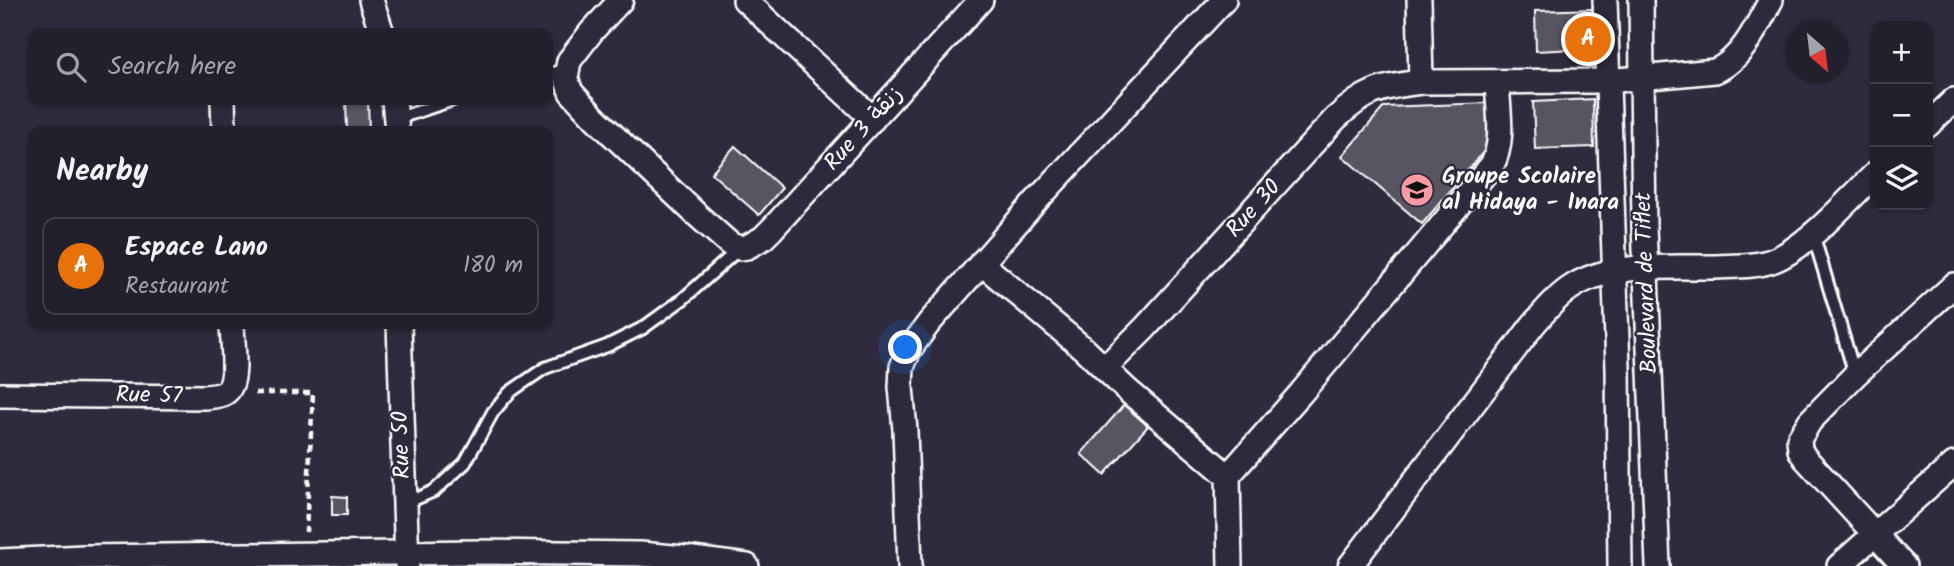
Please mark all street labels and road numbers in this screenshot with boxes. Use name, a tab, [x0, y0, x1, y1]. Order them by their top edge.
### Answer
street label: Rue 3 زنقة	[816, 78, 912, 180]
street label: Rue 30	[1218, 171, 1290, 247]
street label: Boulevard de Tiflet	[1626, 191, 1668, 374]
street label: Rue 57	[115, 377, 184, 415]
street label: Rue 50	[383, 410, 421, 480]

